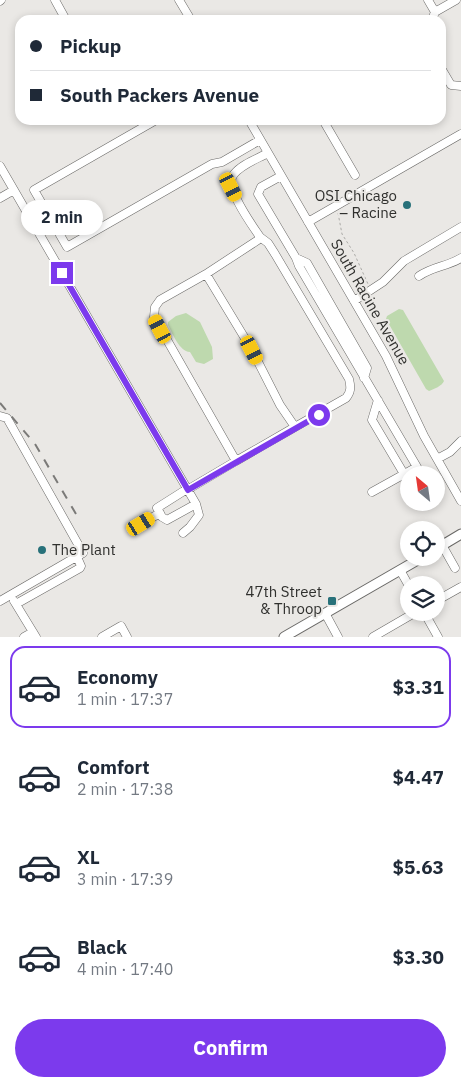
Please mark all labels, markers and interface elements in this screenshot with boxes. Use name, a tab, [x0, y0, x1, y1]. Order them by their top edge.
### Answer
text: Pickup	[60, 34, 121, 58]
text: South Packers Avenue	[60, 83, 259, 107]
car	[217, 170, 244, 204]
place label: OSI Chicago – Racine	[315, 186, 397, 222]
marker: OSI Chicago – Racine	[401, 199, 413, 211]
callout: 2 min	[21, 200, 103, 236]
text: 2 min	[41, 207, 83, 227]
street label: South Racine Avenue	[327, 235, 414, 368]
route end	[51, 262, 73, 284]
car	[146, 312, 173, 346]
car	[238, 333, 265, 367]
route start	[308, 404, 330, 426]
north arrow	[400, 466, 445, 511]
map controls	[400, 466, 445, 621]
car	[124, 510, 157, 538]
button: locate	[400, 521, 445, 566]
place label: The Plant	[52, 540, 116, 559]
marker: The Plant	[36, 544, 48, 556]
button: layers	[400, 576, 445, 621]
place label: 47th Street & Throop	[246, 582, 322, 618]
marker: 47th Street & Throop	[326, 595, 338, 607]
icon: car	[17, 665, 62, 710]
text: Economy	[77, 665, 158, 689]
text: $3.31	[392, 675, 444, 699]
text: 1 min · 17:37	[77, 689, 173, 709]
icon: car	[17, 755, 62, 800]
text: Comfort	[77, 755, 150, 779]
text: $4.47	[392, 765, 444, 789]
text: 2 min · 17:38	[77, 779, 173, 799]
icon: car	[17, 845, 62, 890]
text: XL	[77, 845, 100, 869]
text: $5.63	[392, 855, 444, 879]
text: 3 min · 17:39	[77, 869, 173, 889]
icon: car	[17, 935, 62, 980]
text: Black	[77, 935, 127, 959]
text: $3.30	[392, 945, 444, 969]
text: 4 min · 17:40	[77, 959, 173, 979]
button: Confirm	[15, 1019, 446, 1077]

